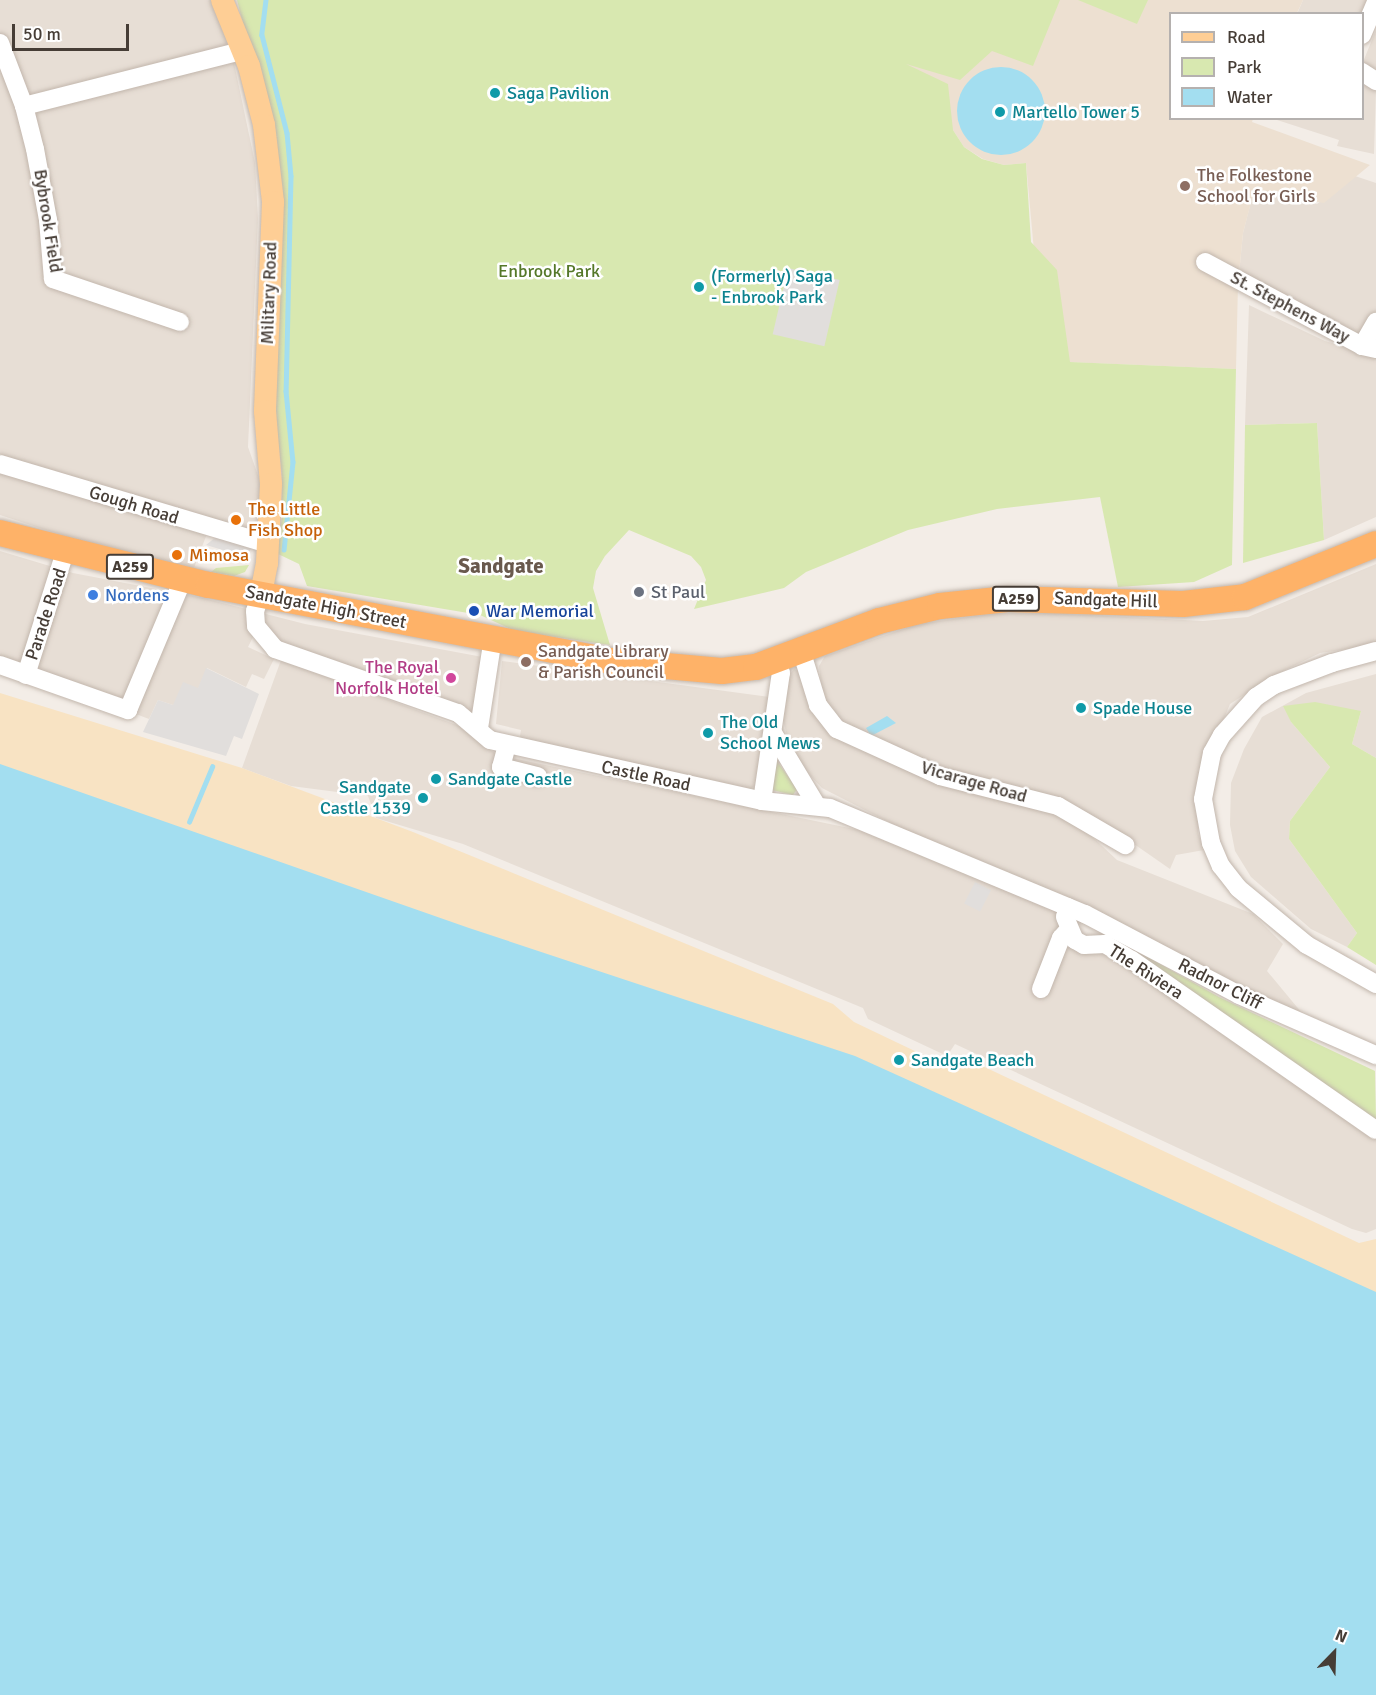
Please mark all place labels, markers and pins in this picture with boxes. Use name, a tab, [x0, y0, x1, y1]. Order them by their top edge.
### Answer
place label: Saga Pavilion	[507, 82, 609, 104]
marker: Saga Pavilion	[488, 86, 502, 100]
place label: Martello Tower 5	[1012, 101, 1140, 123]
marker: Martello Tower 5	[993, 105, 1007, 119]
place label: The Folkestone School for Girls	[1197, 165, 1315, 207]
marker: The Folkestone School for Girls	[1178, 179, 1192, 193]
place label: (Formerly) Saga - Enbrook Park	[711, 266, 833, 308]
marker: (Formerly) Saga - Enbrook Park	[692, 280, 706, 294]
place label: The Little Fish Shop	[248, 499, 323, 542]
marker: The Little Fish Shop	[229, 513, 243, 527]
place label: Mimosa	[189, 544, 249, 566]
marker: Mimosa	[170, 548, 184, 562]
place label: St Paul	[651, 581, 705, 603]
place label: Nordens	[105, 584, 169, 606]
marker: St Paul	[632, 585, 646, 599]
marker: Nordens	[86, 588, 100, 602]
place label: War Memorial	[486, 600, 594, 622]
marker: War Memorial	[467, 604, 481, 618]
place label: Sandgate Library & Parish Council	[538, 641, 669, 684]
marker: Sandgate Library & Parish Council	[519, 655, 533, 669]
place label: The Royal Norfolk Hotel	[335, 657, 439, 700]
marker: The Royal Norfolk Hotel	[444, 671, 458, 685]
place label: Spade House	[1093, 697, 1192, 719]
marker: Spade House	[1074, 701, 1088, 715]
place label: The Old School Mews	[720, 712, 820, 754]
marker: The Old School Mews	[701, 726, 715, 740]
place label: Sandgate Castle	[448, 768, 572, 790]
marker: Sandgate Castle	[429, 772, 443, 786]
place label: Sandgate Castle 1539	[320, 777, 411, 820]
marker: Sandgate Castle 1539	[416, 791, 430, 805]
place label: Sandgate Beach	[911, 1049, 1034, 1071]
marker: Sandgate Beach	[892, 1053, 906, 1067]

